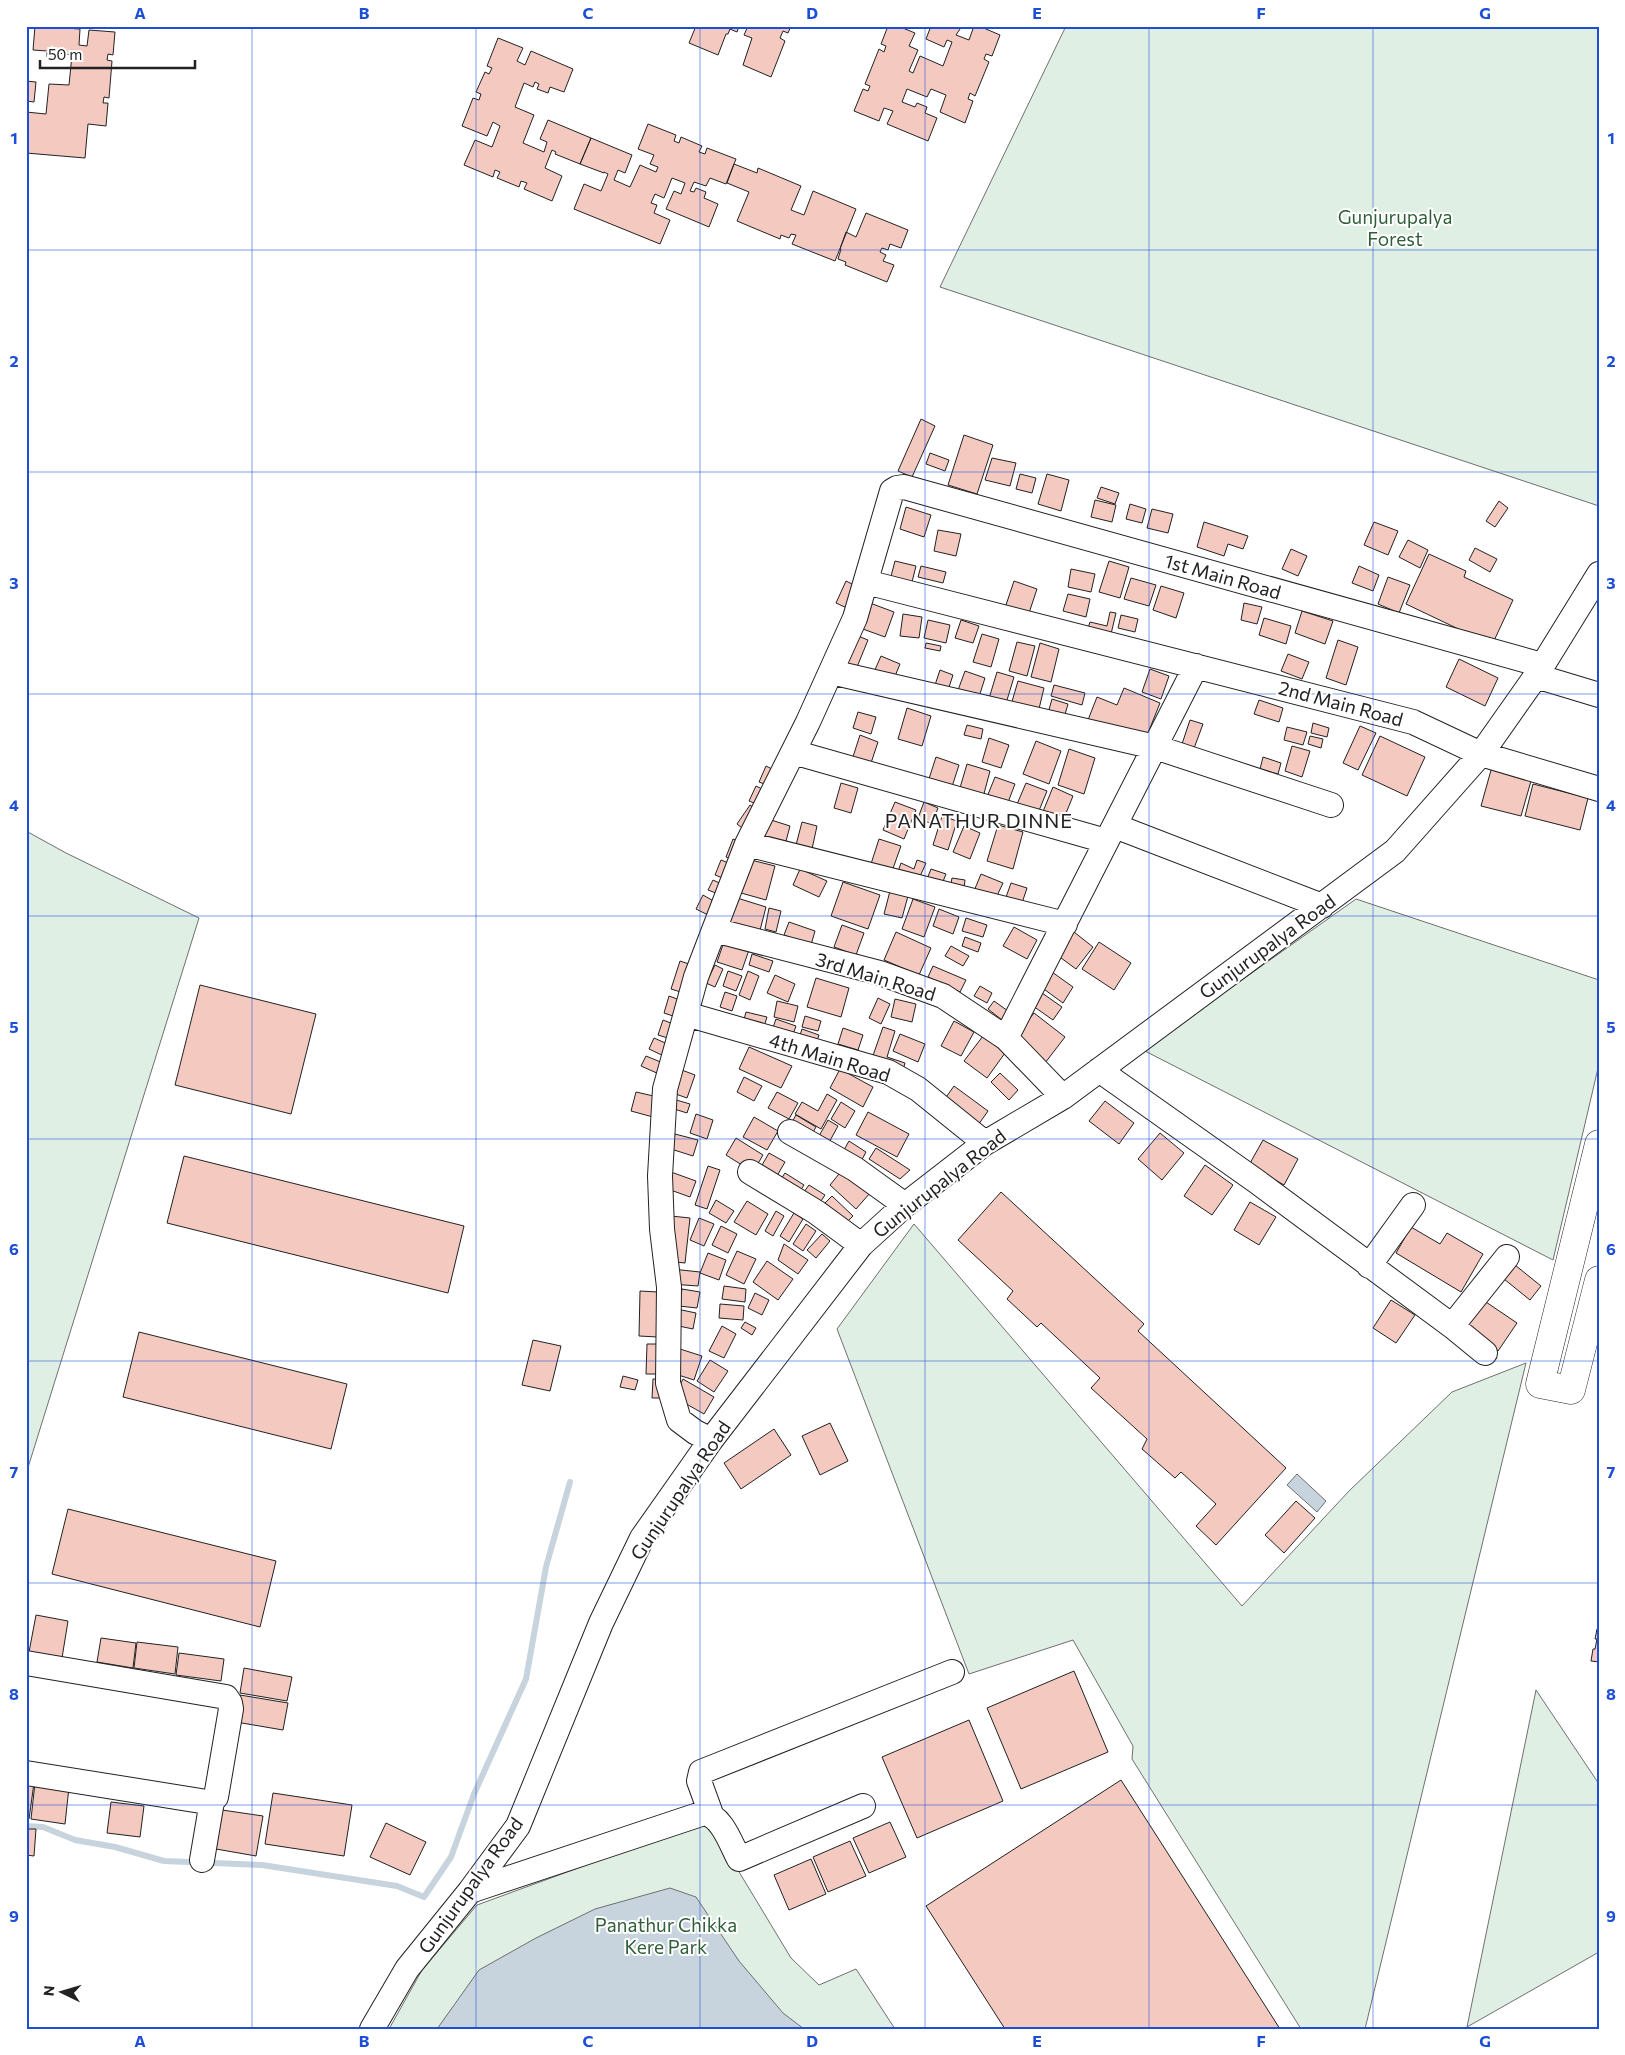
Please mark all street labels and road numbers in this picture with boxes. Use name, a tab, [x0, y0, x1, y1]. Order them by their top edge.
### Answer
street label: 1st Main Road	[1162, 548, 1284, 604]
street label: 2nd Main Road	[1276, 675, 1406, 731]
street label: Gunjurupalya Road	[1194, 889, 1340, 1003]
street label: 3rd Main Road	[813, 947, 939, 1005]
street label: 4th Main Road	[767, 1028, 893, 1086]
street label: Gunjurupalya Road	[868, 1124, 1010, 1242]
street label: Gunjurupalya Road	[625, 1416, 735, 1564]
street label: Gunjurupalya Road	[413, 1812, 527, 1958]

